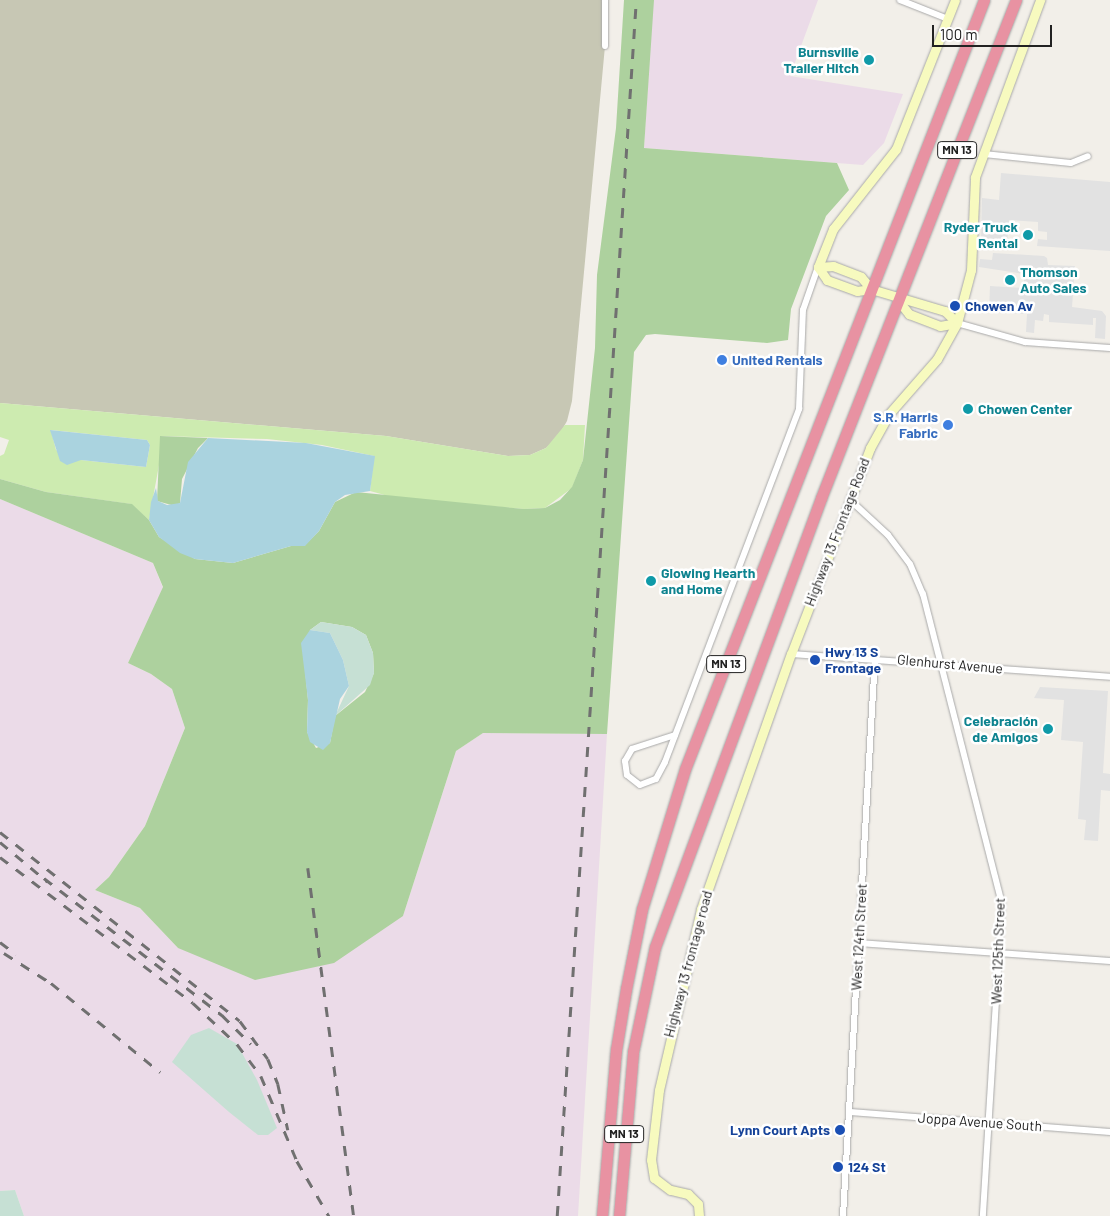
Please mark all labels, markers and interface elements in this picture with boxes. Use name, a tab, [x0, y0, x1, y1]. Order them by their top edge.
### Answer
scale bar	[935, 15, 1055, 47]
text: 100 m	[940, 25, 978, 43]
place label: Burnsville Trailer Hitch	[783, 44, 859, 76]
marker: Burnsville Trailer Hitch	[863, 54, 875, 66]
road number: MN 13	[937, 140, 977, 160]
place label: Ryder Truck Rental	[944, 219, 1018, 252]
marker: Ryder Truck Rental	[1022, 229, 1034, 241]
place label: Thomson Auto Sales	[1020, 264, 1086, 296]
marker: Thomson Auto Sales	[1004, 274, 1016, 286]
place label: Chowen Av	[965, 298, 1033, 314]
marker: Chowen Av	[949, 300, 961, 312]
place label: United Rentals	[732, 352, 823, 368]
marker: United Rentals	[716, 354, 728, 366]
place label: Chowen Center	[978, 401, 1072, 417]
marker: Chowen Center	[962, 403, 974, 415]
place label: S.R. Harris Fabric	[873, 409, 938, 442]
marker: S.R. Harris Fabric	[942, 419, 954, 431]
street label: Highway 13 Frontage Road	[801, 455, 873, 609]
place label: Glowing Hearth and Home	[661, 565, 755, 598]
marker: Glowing Hearth and Home	[645, 575, 657, 587]
place label: Hwy 13 S Frontage	[825, 644, 881, 676]
street label: Glenhurst Avenue	[896, 651, 1004, 677]
road number: MN 13	[706, 654, 746, 674]
marker: Hwy 13 S Frontage	[809, 654, 821, 666]
place label: Celebración de Amigos	[964, 713, 1038, 746]
marker: Celebración de Amigos	[1042, 723, 1054, 735]
street label: West 124th Street	[848, 883, 870, 991]
street label: Highway 13 frontage road	[660, 889, 716, 1039]
street label: West 125th Street	[988, 897, 1008, 1005]
street label: Joppa Avenue South	[917, 1109, 1043, 1135]
place label: Lynn Court Apts	[730, 1122, 830, 1138]
road number: MN 13	[604, 1124, 644, 1144]
marker: Lynn Court Apts	[834, 1124, 846, 1136]
place label: 124 St	[848, 1159, 886, 1175]
marker: 124 St	[832, 1161, 844, 1173]

